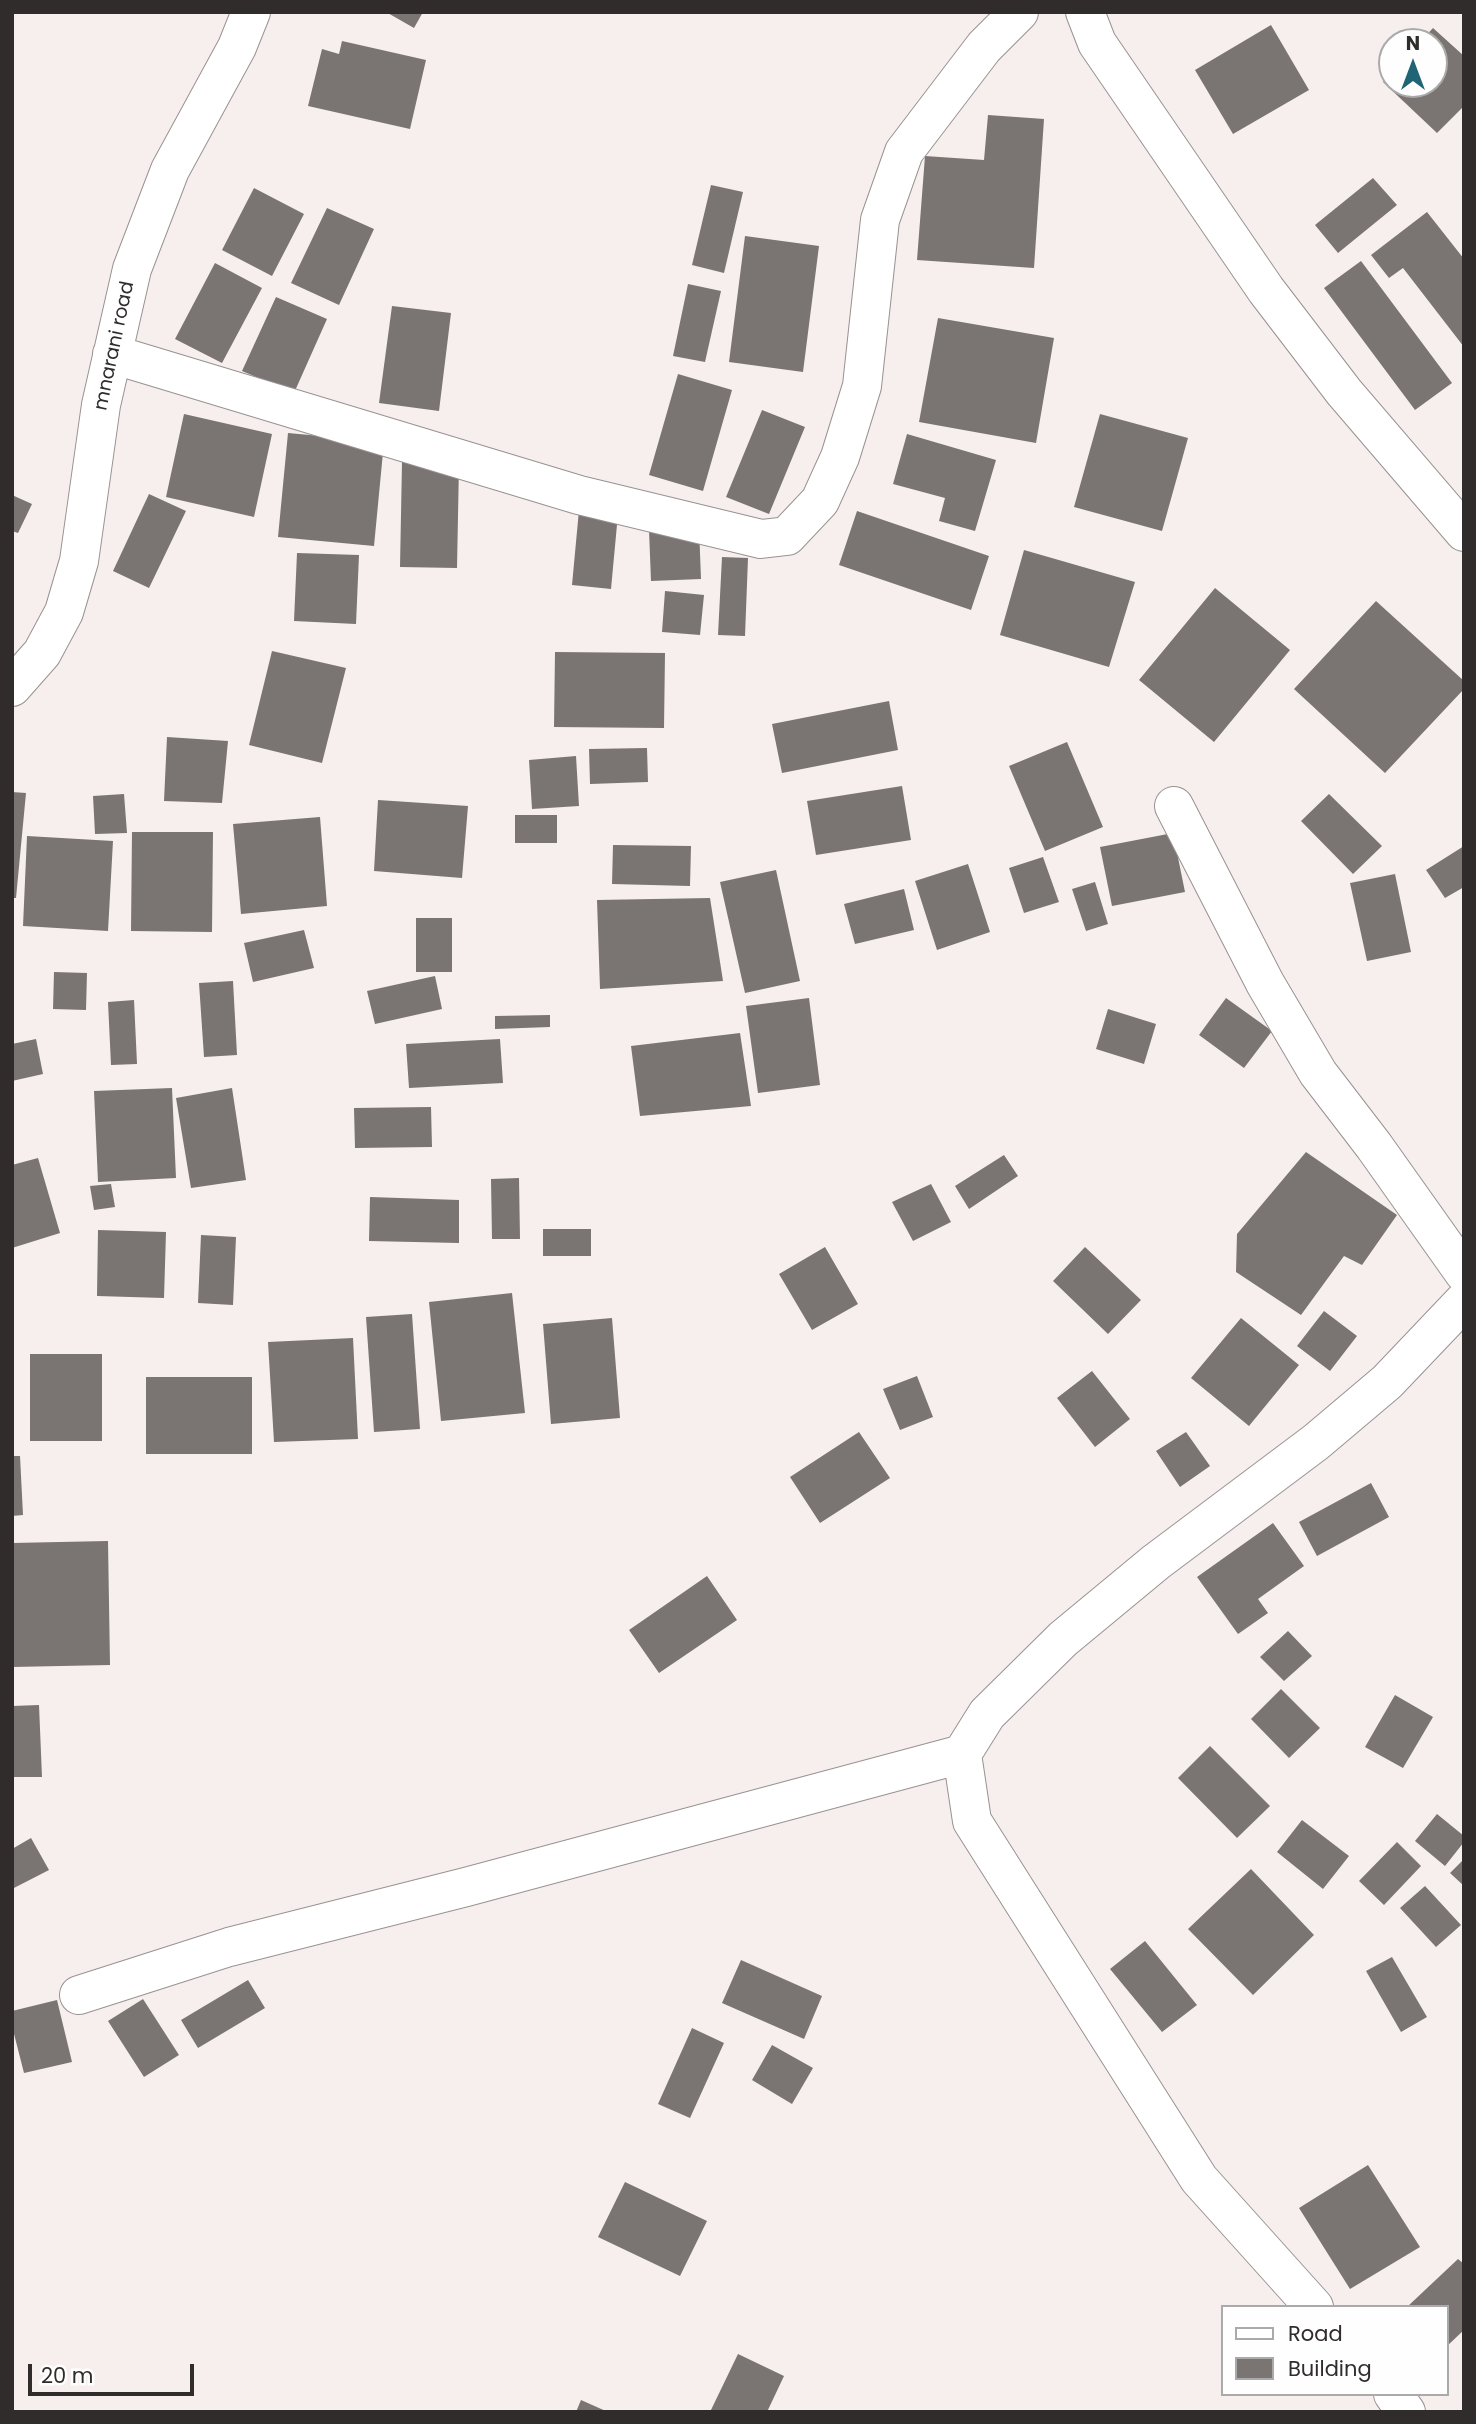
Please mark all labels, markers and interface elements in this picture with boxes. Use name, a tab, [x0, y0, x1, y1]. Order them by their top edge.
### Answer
north arrow	[1378, 28, 1448, 98]
text: N	[1406, 30, 1420, 57]
street label: mnarani road	[90, 279, 140, 413]
legend	[1220, 2305, 1448, 2396]
text: Road	[1288, 2319, 1343, 2348]
scale bar	[32, 2350, 198, 2394]
text: Building	[1288, 2354, 1372, 2383]
text: 20 m	[41, 2361, 94, 2390]

